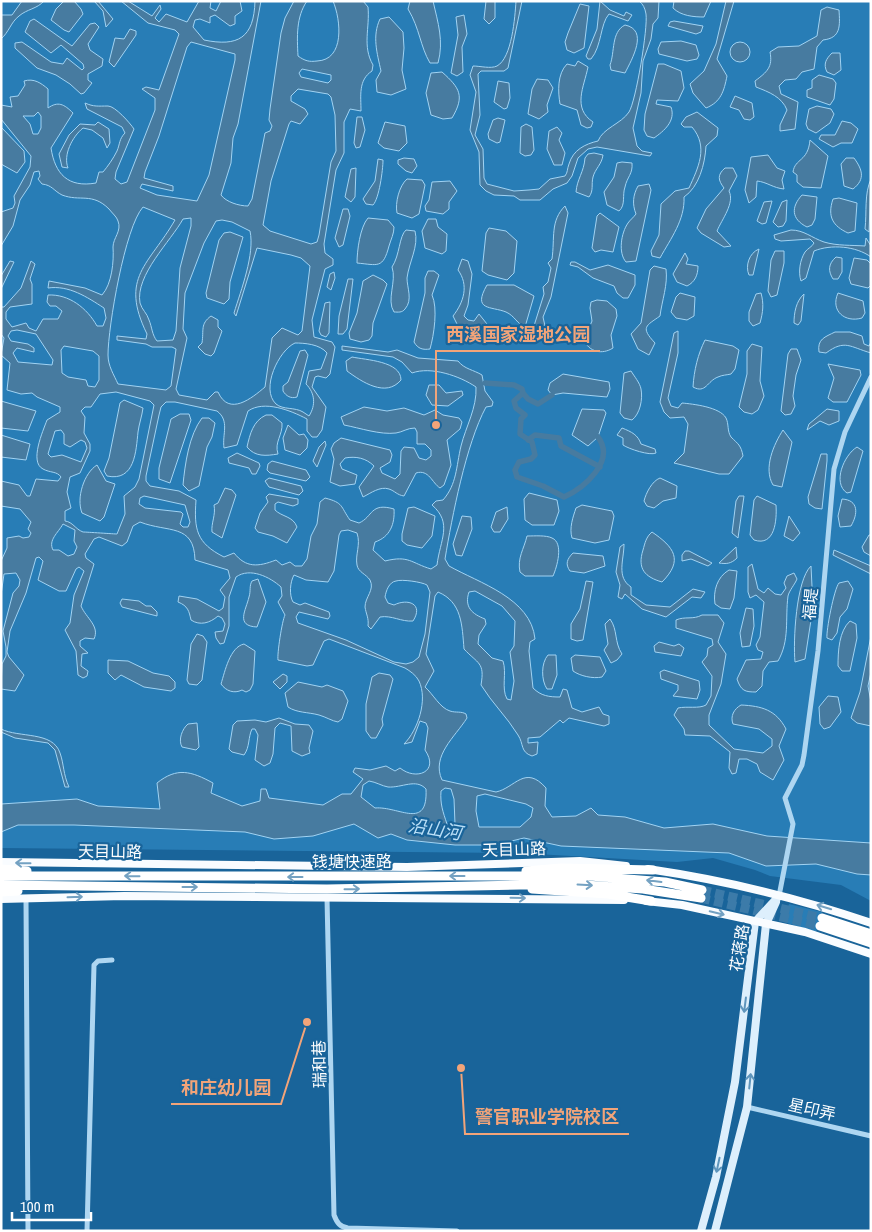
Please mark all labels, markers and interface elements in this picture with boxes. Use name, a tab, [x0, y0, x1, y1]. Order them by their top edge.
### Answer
callout: 西溪国家湿地公园	[436, 318, 600, 351]
text: 西溪国家湿地公园	[446, 322, 590, 347]
street label: 福堤	[798, 587, 822, 621]
water label: 沿山河	[406, 812, 467, 846]
street label: 天目山路	[482, 837, 546, 861]
street label: 天目山路	[78, 839, 142, 863]
street label: 钱塘快速路	[312, 850, 392, 872]
one-way arrow	[16, 858, 32, 867]
one-way arrow	[449, 871, 466, 881]
one-way arrow	[124, 872, 140, 881]
one-way arrow	[287, 872, 303, 881]
one-way arrow	[647, 876, 663, 886]
one-way arrow	[577, 881, 593, 890]
one-way arrow	[182, 882, 198, 892]
one-way arrow	[344, 884, 360, 894]
one-way arrow	[67, 893, 83, 902]
one-way arrow	[509, 893, 525, 903]
one-way arrow	[817, 902, 833, 912]
one-way arrow	[709, 909, 725, 918]
street label: 花蒋路	[724, 923, 754, 973]
one-way arrow	[740, 997, 750, 1013]
street label: 瑞和巷	[308, 1040, 330, 1088]
callout: 和庄幼儿园	[171, 1071, 281, 1104]
one-way arrow	[745, 1074, 755, 1090]
text: 和庄幼儿园	[181, 1075, 271, 1100]
street label: 星印弄	[786, 1093, 838, 1125]
callout: 警官职业学院校区	[465, 1101, 629, 1134]
text: 警官职业学院校区	[475, 1104, 619, 1129]
one-way arrow	[713, 1157, 723, 1173]
scale bar	[12, 1190, 91, 1222]
text: 100 m	[20, 1196, 54, 1217]

